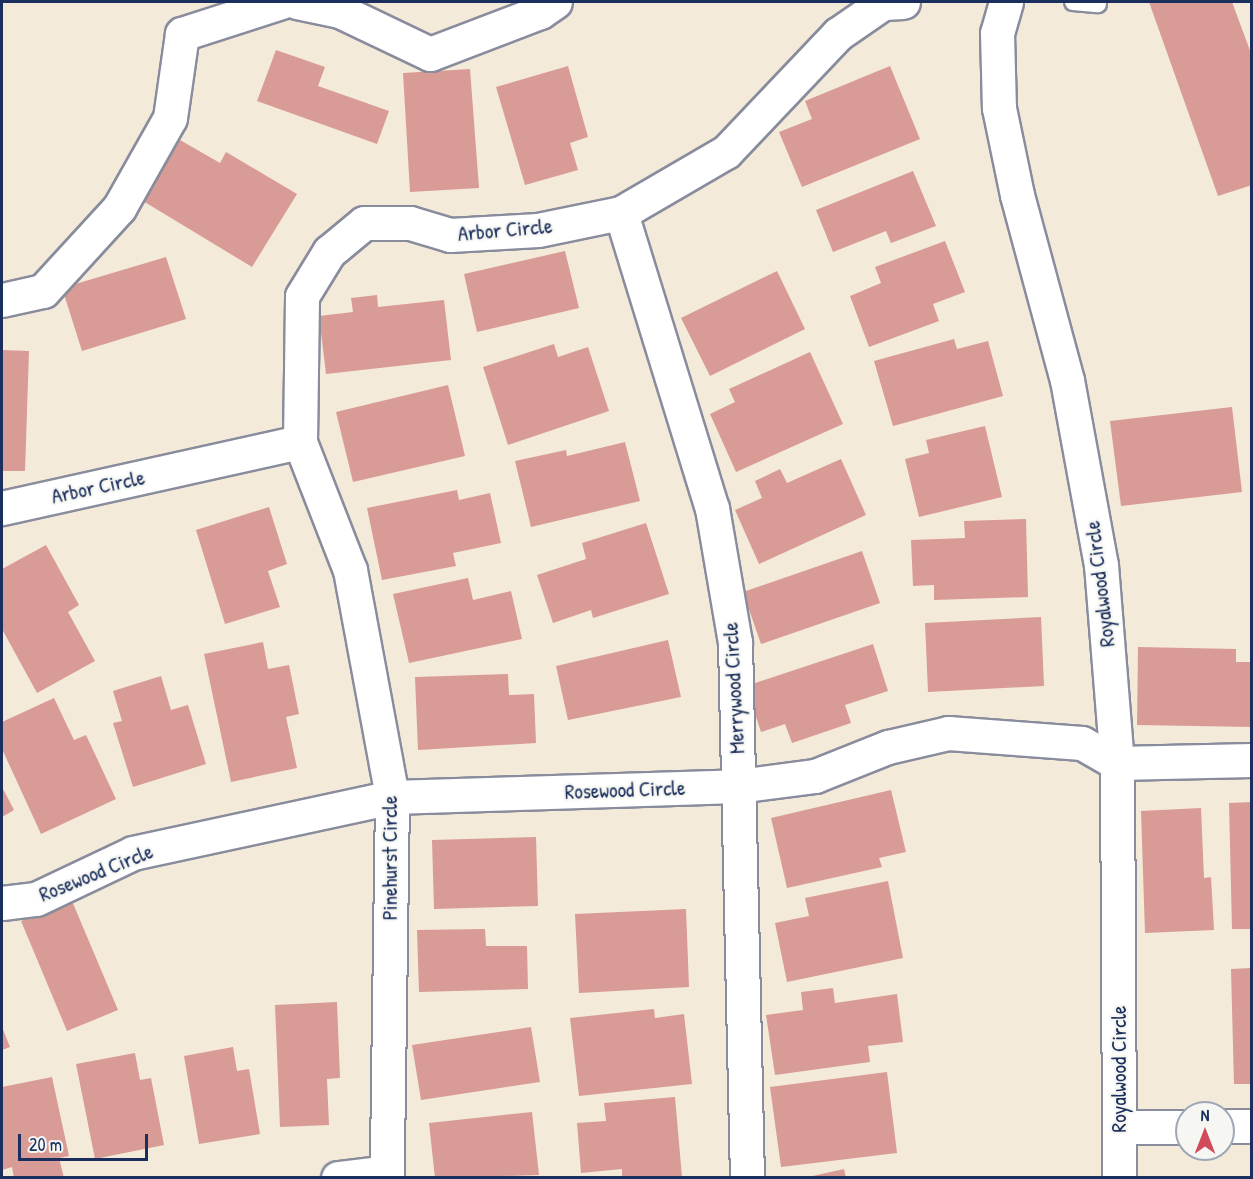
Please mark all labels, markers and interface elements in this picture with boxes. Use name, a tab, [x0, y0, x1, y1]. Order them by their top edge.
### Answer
street label: Arbor Circle	[457, 213, 553, 247]
street label: Arbor Circle	[49, 465, 147, 509]
street label: Royalwood Circle	[1080, 520, 1120, 648]
street label: Merrywood Circle	[718, 621, 750, 755]
street label: Rosewood Circle	[564, 775, 686, 805]
street label: Pinehurst Circle	[377, 796, 403, 920]
street label: Rosewood Circle	[35, 839, 157, 907]
street label: Royalwood Circle	[1106, 1006, 1132, 1132]
north arrow	[1175, 1101, 1235, 1161]
text: N	[1201, 1104, 1209, 1126]
scale bar	[21, 1122, 152, 1160]
text: 20 m	[29, 1132, 62, 1157]

